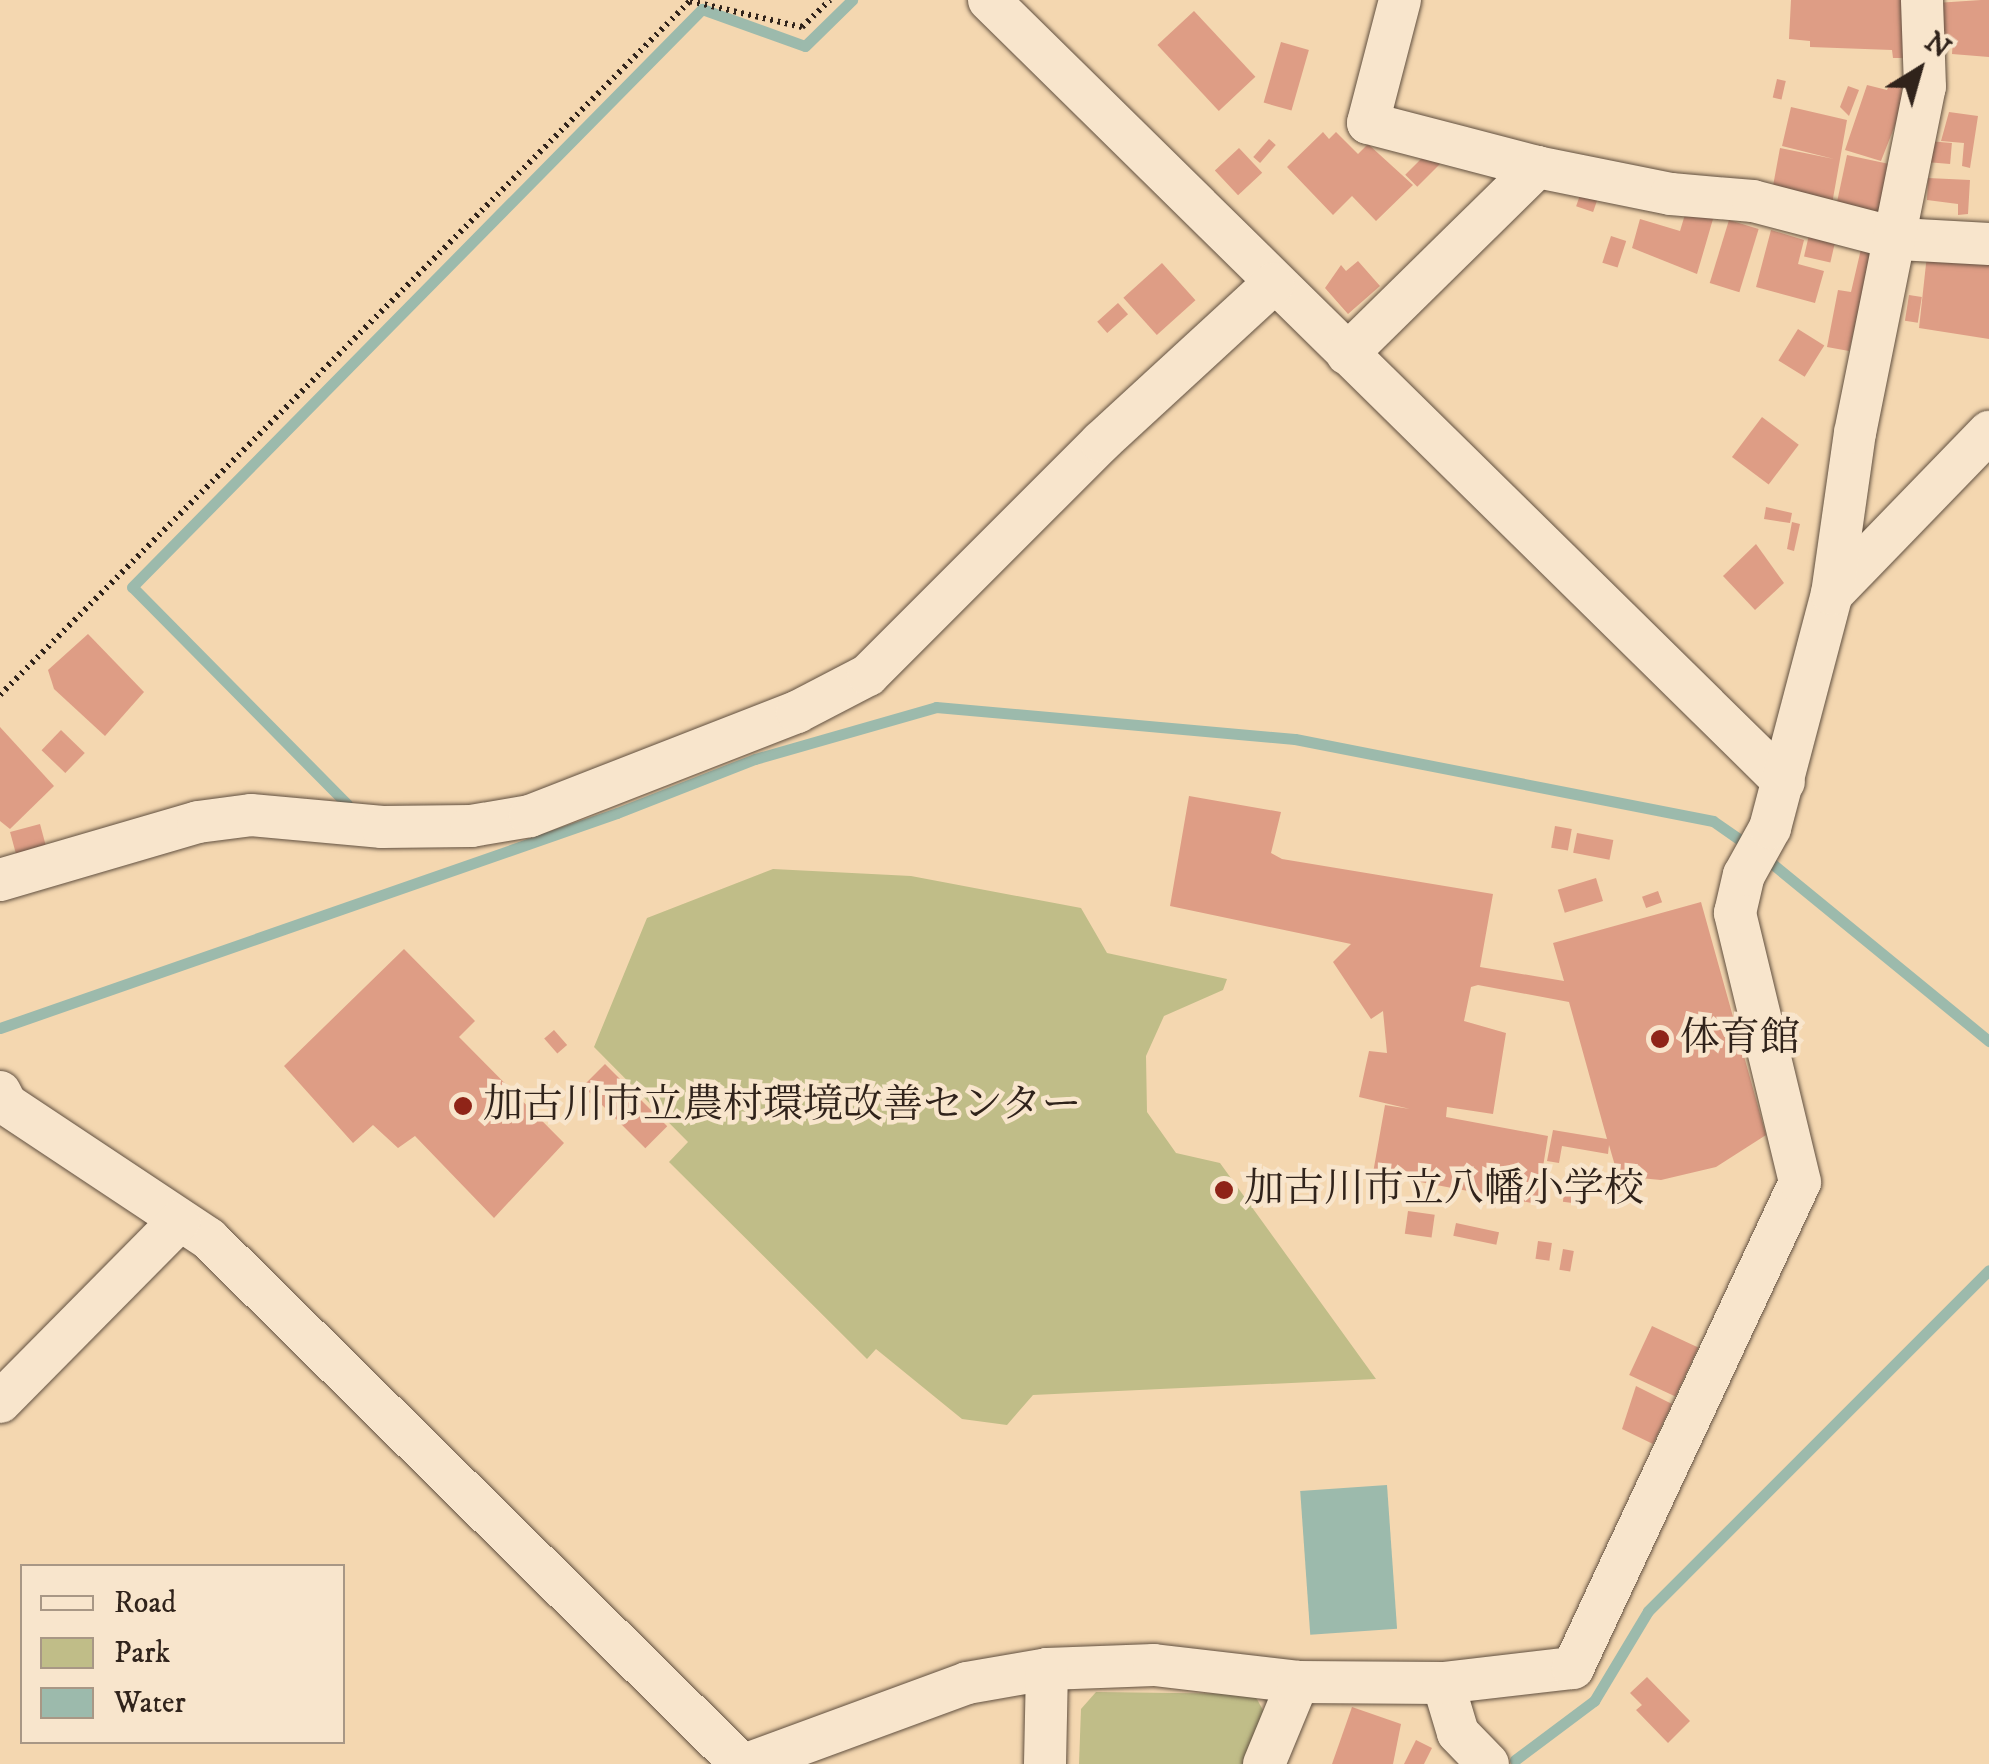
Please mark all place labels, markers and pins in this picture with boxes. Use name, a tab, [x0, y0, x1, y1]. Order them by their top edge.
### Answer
place label: 体育館	[1680, 1015, 1800, 1063]
marker: 体育館	[1649, 1028, 1671, 1050]
place label: 加古川市立農村環境改善センター	[483, 1082, 1083, 1130]
marker: 加古川市立農村環境改善センター	[452, 1095, 474, 1117]
place label: 加古川市立八幡小学校	[1244, 1166, 1644, 1214]
marker: 加古川市立八幡小学校	[1213, 1179, 1235, 1201]

